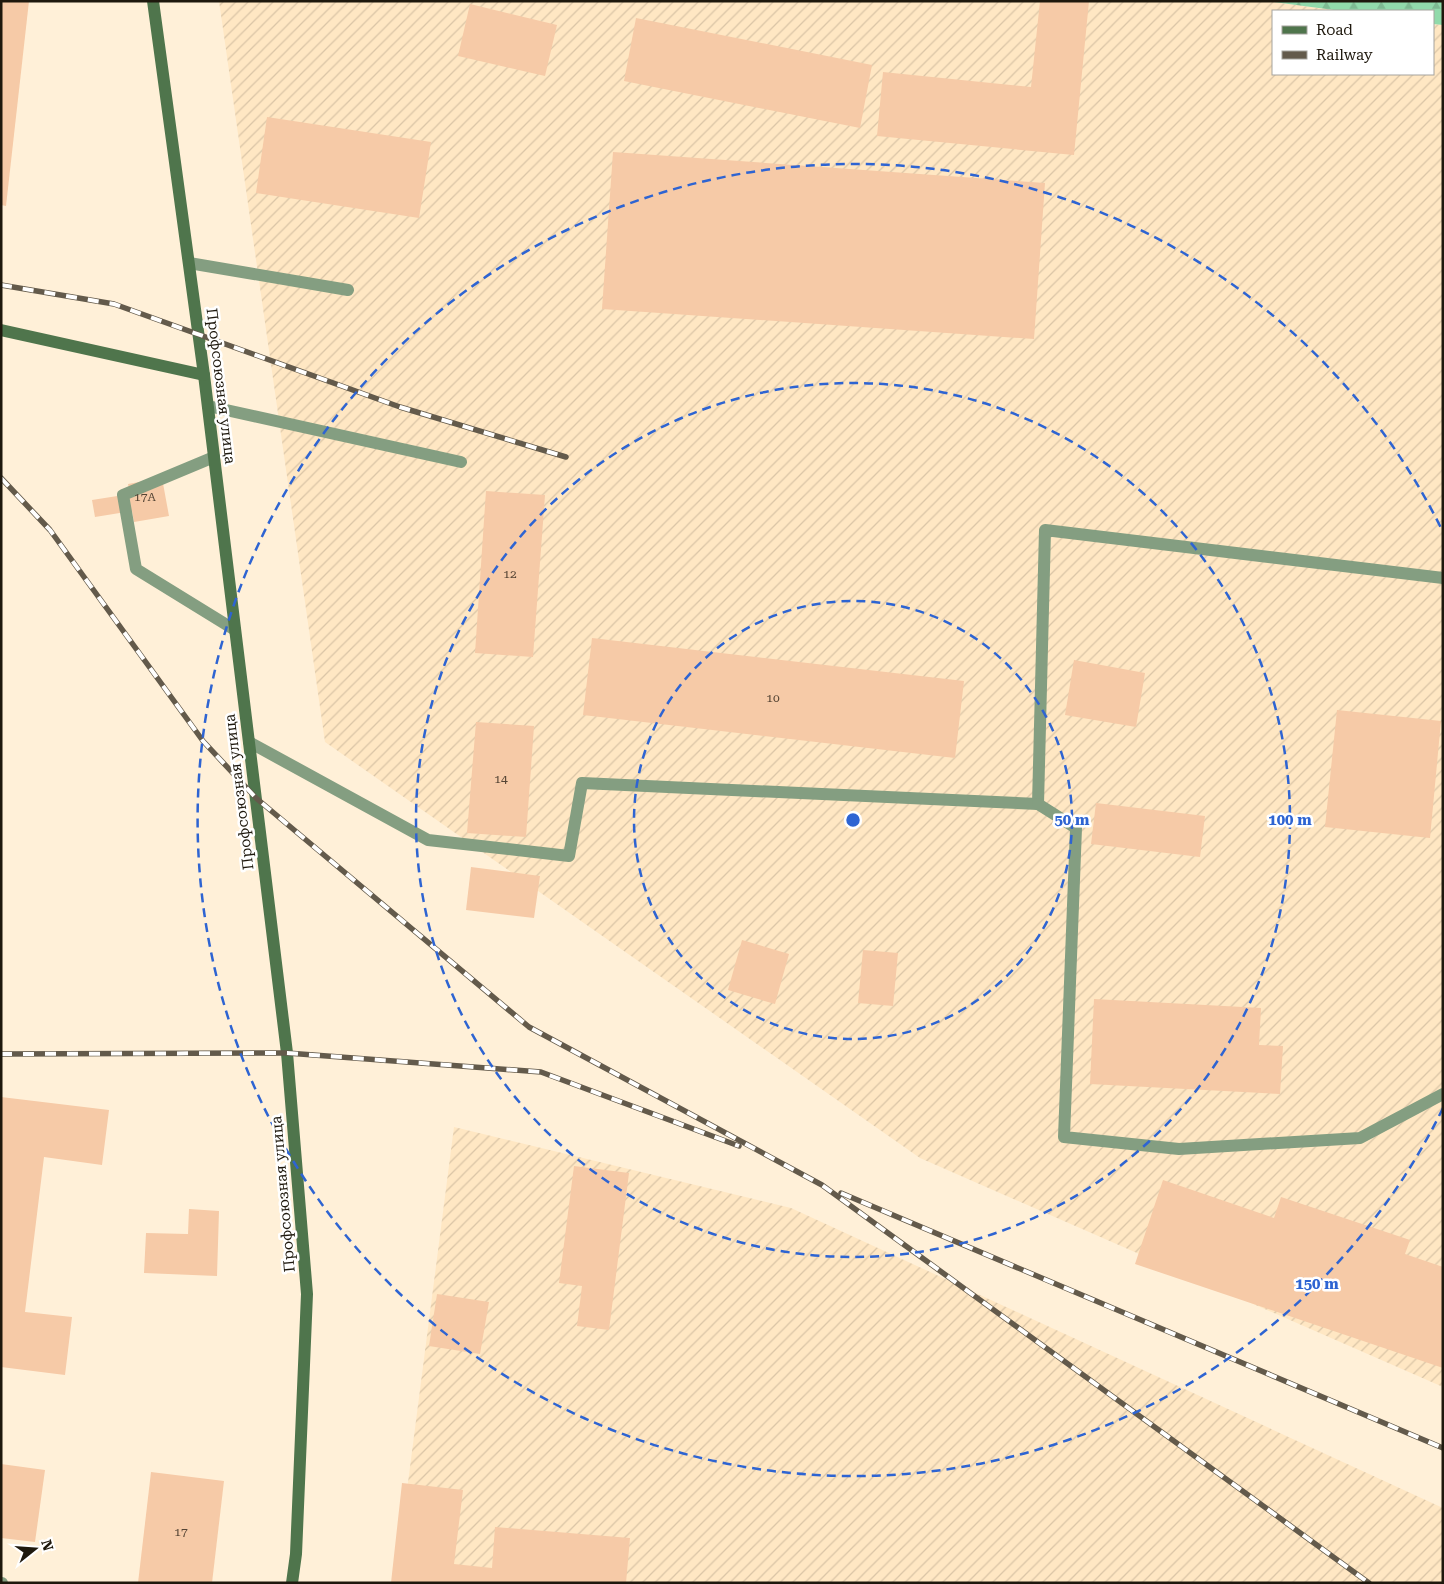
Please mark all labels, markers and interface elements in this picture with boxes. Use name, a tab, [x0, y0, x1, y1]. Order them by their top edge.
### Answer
legend	[1272, 10, 1434, 75]
text: Road	[1316, 21, 1353, 39]
text: Railway	[1316, 46, 1373, 64]
street label: Профсоюзная улица	[203, 307, 239, 465]
house number: 17А	[134, 490, 157, 504]
house number: 12	[503, 567, 517, 581]
house number: 10	[766, 691, 780, 705]
street label: Профсоюзная улица	[221, 713, 257, 871]
house number: 14	[494, 772, 508, 786]
centre of rings	[844, 811, 862, 829]
text: 50 m	[1054, 811, 1090, 829]
text: 100 m	[1268, 811, 1312, 829]
street label: Профсоюзная улица	[267, 1115, 299, 1273]
text: 150 m	[1295, 1275, 1339, 1293]
north arrow	[10, 1524, 60, 1574]
house number: 17	[174, 1525, 188, 1539]
text: N	[38, 1538, 57, 1553]

